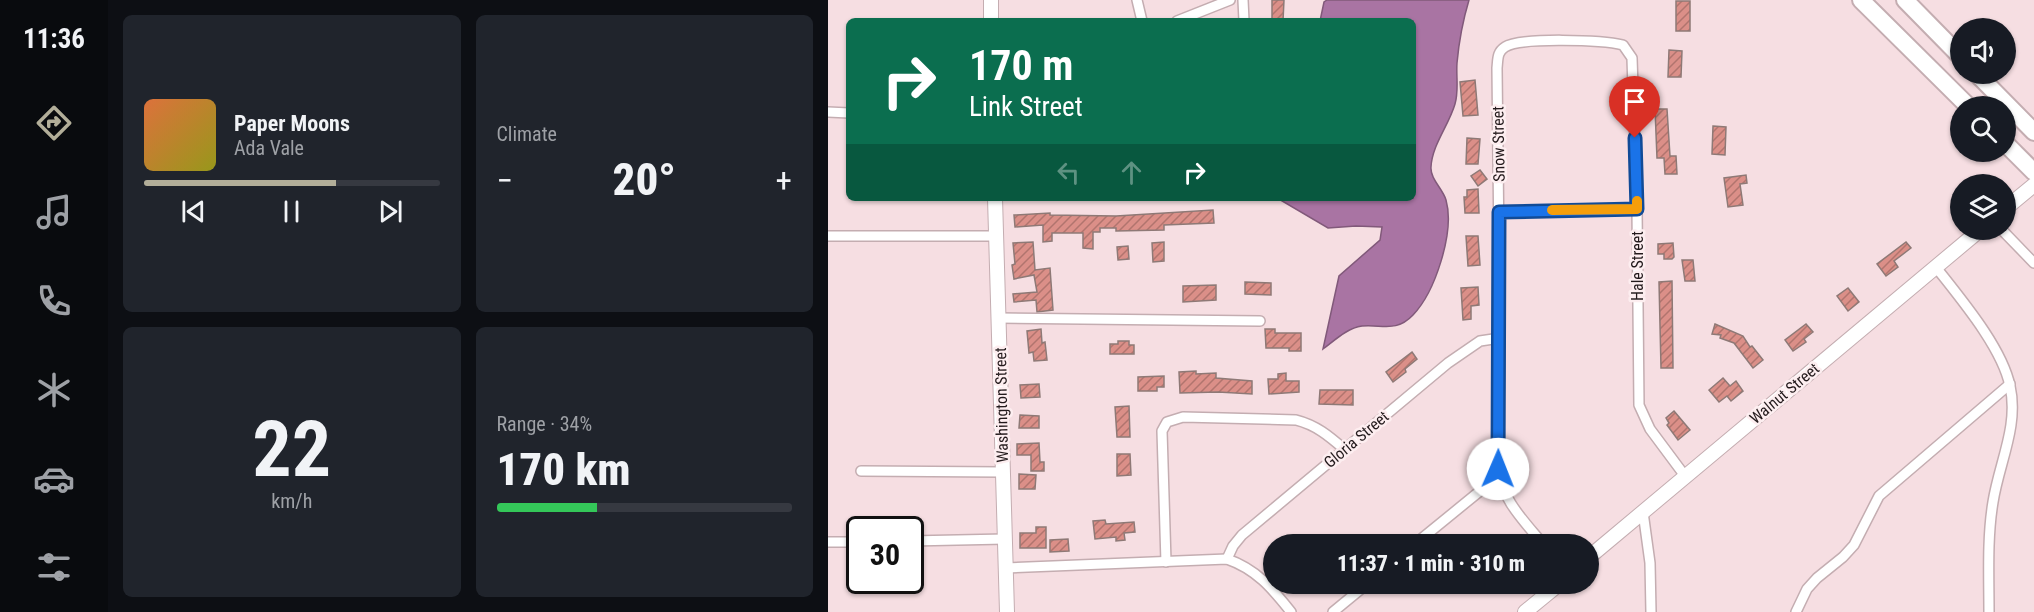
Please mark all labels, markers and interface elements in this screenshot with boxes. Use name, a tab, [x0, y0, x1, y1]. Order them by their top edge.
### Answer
map controls	[1950, 18, 2016, 240]
button: sound	[1950, 18, 2016, 84]
text: 11:36	[23, 23, 85, 55]
text: 170 m	[969, 41, 1074, 90]
icon: right	[870, 42, 948, 120]
pin	[1609, 76, 1660, 138]
icon: arrive	[1618, 85, 1651, 118]
text: Link Street	[969, 91, 1083, 123]
button: search	[1950, 96, 2016, 162]
icon: directions	[33, 102, 75, 144]
street label: Snow Street	[1488, 106, 1509, 182]
text: Paper Moons	[234, 111, 350, 136]
text: Climate	[497, 122, 557, 146]
text: Ada Vale	[234, 136, 304, 160]
text: 20°	[613, 153, 676, 206]
icon: left	[1052, 156, 1085, 189]
icon: ahead	[1115, 156, 1148, 189]
icon: right	[1178, 156, 1211, 189]
text: −	[497, 161, 513, 200]
text: +	[776, 161, 792, 200]
button: layers	[1950, 174, 2016, 240]
icon: music	[33, 191, 75, 233]
icon: previous	[177, 195, 210, 228]
icon: pause	[275, 195, 308, 228]
icon: next	[374, 195, 407, 228]
street label: Hale Street	[1628, 231, 1647, 301]
icon: phone	[33, 280, 75, 322]
street label: Washington Street	[991, 347, 1012, 463]
street label: Walnut Street	[1746, 359, 1823, 428]
icon: climate	[33, 369, 75, 411]
text: 22	[252, 404, 331, 495]
street label: Gloria Street	[1320, 407, 1393, 472]
text: Range · 34%	[497, 412, 592, 436]
position arrow	[1466, 437, 1530, 501]
text: 170 km	[497, 443, 631, 496]
icon: car	[33, 458, 75, 500]
text: km/h	[271, 489, 312, 513]
speed limit sign: 30	[846, 516, 924, 594]
icon: filters	[33, 546, 75, 588]
text: 11:37 · 1 min · 310 m	[1337, 551, 1525, 576]

